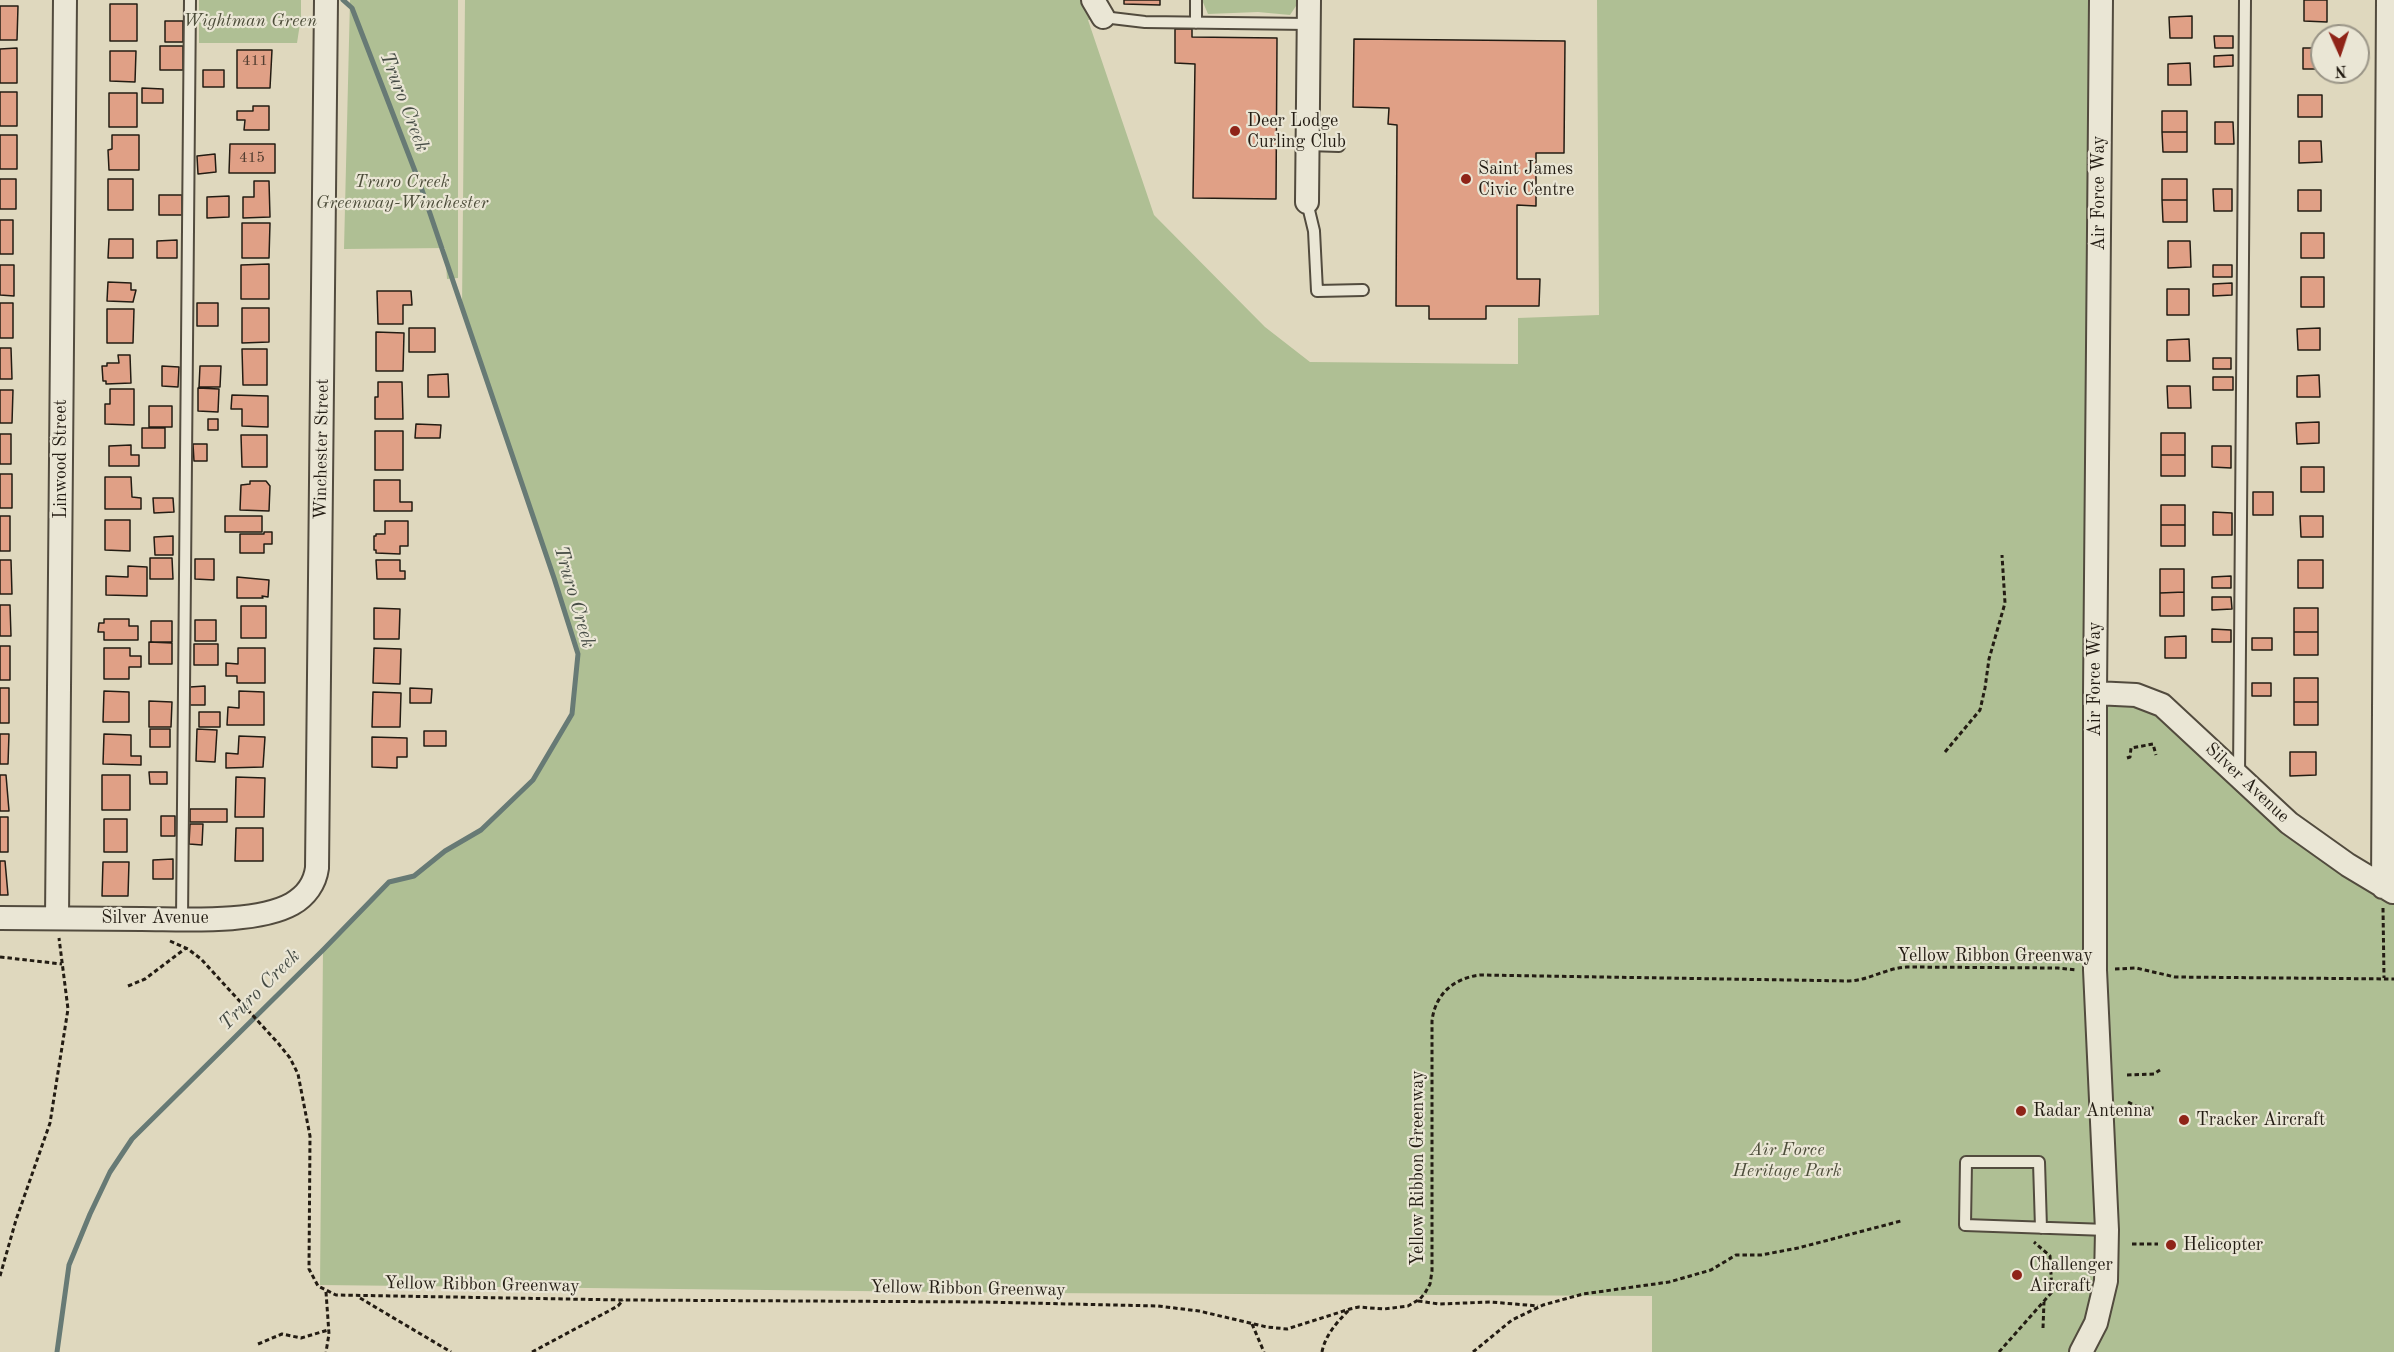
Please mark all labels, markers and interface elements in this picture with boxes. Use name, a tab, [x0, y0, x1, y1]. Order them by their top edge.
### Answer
park label: Wightman Green	[183, 10, 317, 32]
north arrow	[2310, 24, 2370, 84]
water label: Truro Creek	[374, 48, 434, 156]
house number: 411	[242, 52, 268, 70]
text: N	[2334, 62, 2347, 78]
place label: Deer Lodge Curling Club	[1247, 110, 1346, 152]
marker: Deer Lodge Curling Club	[1228, 124, 1242, 138]
street label: Air Force Way	[2088, 135, 2110, 251]
house number: 415	[239, 149, 265, 167]
place label: Saint James Civic Centre	[1478, 158, 1574, 201]
park label: Truro Creek Greenway-Winchester	[316, 171, 488, 213]
marker: Saint James Civic Centre	[1459, 172, 1473, 186]
street label: Winchester Street	[310, 378, 334, 520]
street label: Linwood Street	[50, 399, 72, 519]
water label: Truro Creek	[548, 543, 600, 651]
street label: Air Force Way	[2084, 621, 2106, 737]
street label: Silver Avenue	[2200, 738, 2294, 828]
street label: Silver Avenue	[101, 907, 209, 929]
water label: Truro Creek	[214, 944, 306, 1036]
street label: Yellow Ribbon Greenway	[1897, 945, 2093, 967]
street label: Yellow Ribbon Greenway	[1407, 1070, 1429, 1266]
place label: Radar Antenna	[2033, 1100, 2152, 1122]
marker: Radar Antenna	[2014, 1104, 2028, 1118]
place label: Tracker Aircraft	[2196, 1109, 2325, 1131]
marker: Tracker Aircraft	[2177, 1113, 2191, 1127]
park label: Air Force Heritage Park	[1732, 1139, 1842, 1182]
place label: Helicopter	[2183, 1234, 2263, 1256]
marker: Helicopter	[2164, 1238, 2178, 1252]
place label: Challenger Aircraft	[2029, 1254, 2113, 1296]
marker: Challenger Aircraft	[2010, 1268, 2024, 1282]
street label: Yellow Ribbon Greenway	[384, 1272, 580, 1298]
street label: Yellow Ribbon Greenway	[870, 1276, 1066, 1302]

